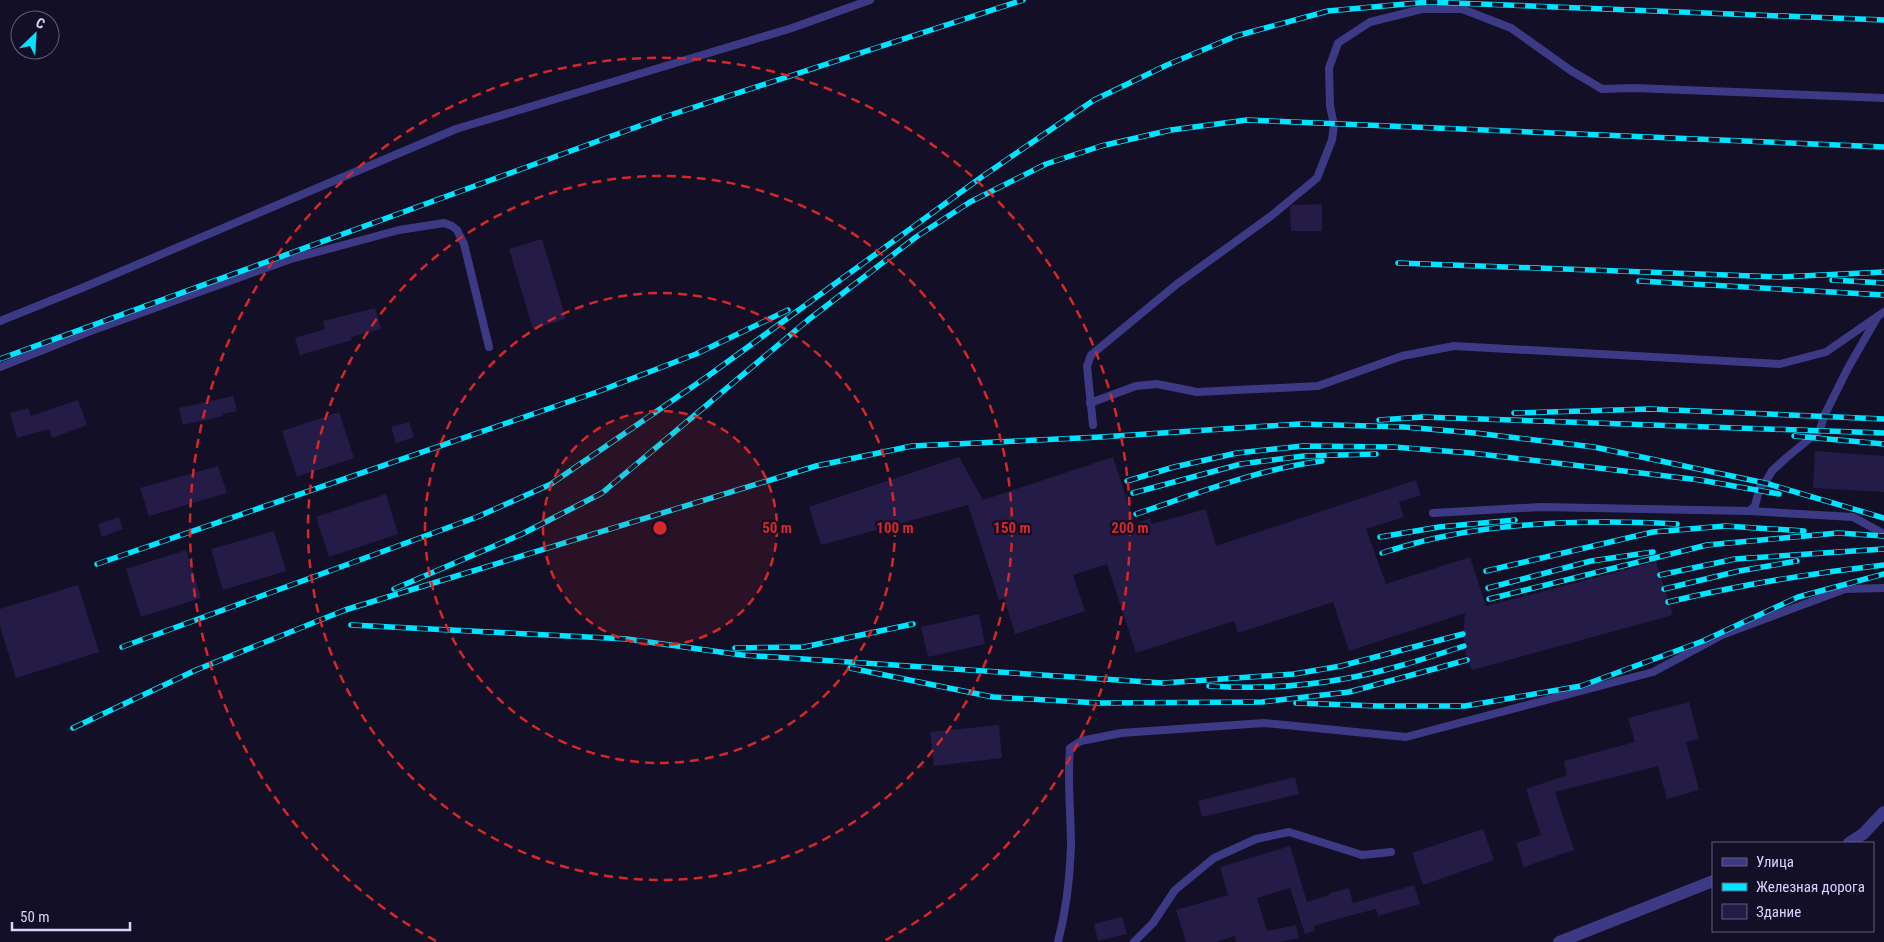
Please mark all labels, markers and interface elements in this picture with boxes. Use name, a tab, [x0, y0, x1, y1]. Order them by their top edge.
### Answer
north arrow	[10, 10, 60, 60]
text: С	[33, 14, 48, 32]
centre of rings	[651, 519, 669, 537]
text: 50 m	[762, 519, 792, 537]
text: 100 m	[876, 519, 914, 537]
text: 150 m	[993, 519, 1031, 537]
text: 200 m	[1111, 519, 1149, 537]
legend	[1712, 842, 1874, 932]
text: Улица	[1756, 853, 1794, 871]
text: Железная дорога	[1756, 878, 1865, 896]
scale bar	[12, 900, 130, 932]
text: Здание	[1756, 903, 1801, 921]
text: 50 m	[20, 908, 50, 926]

